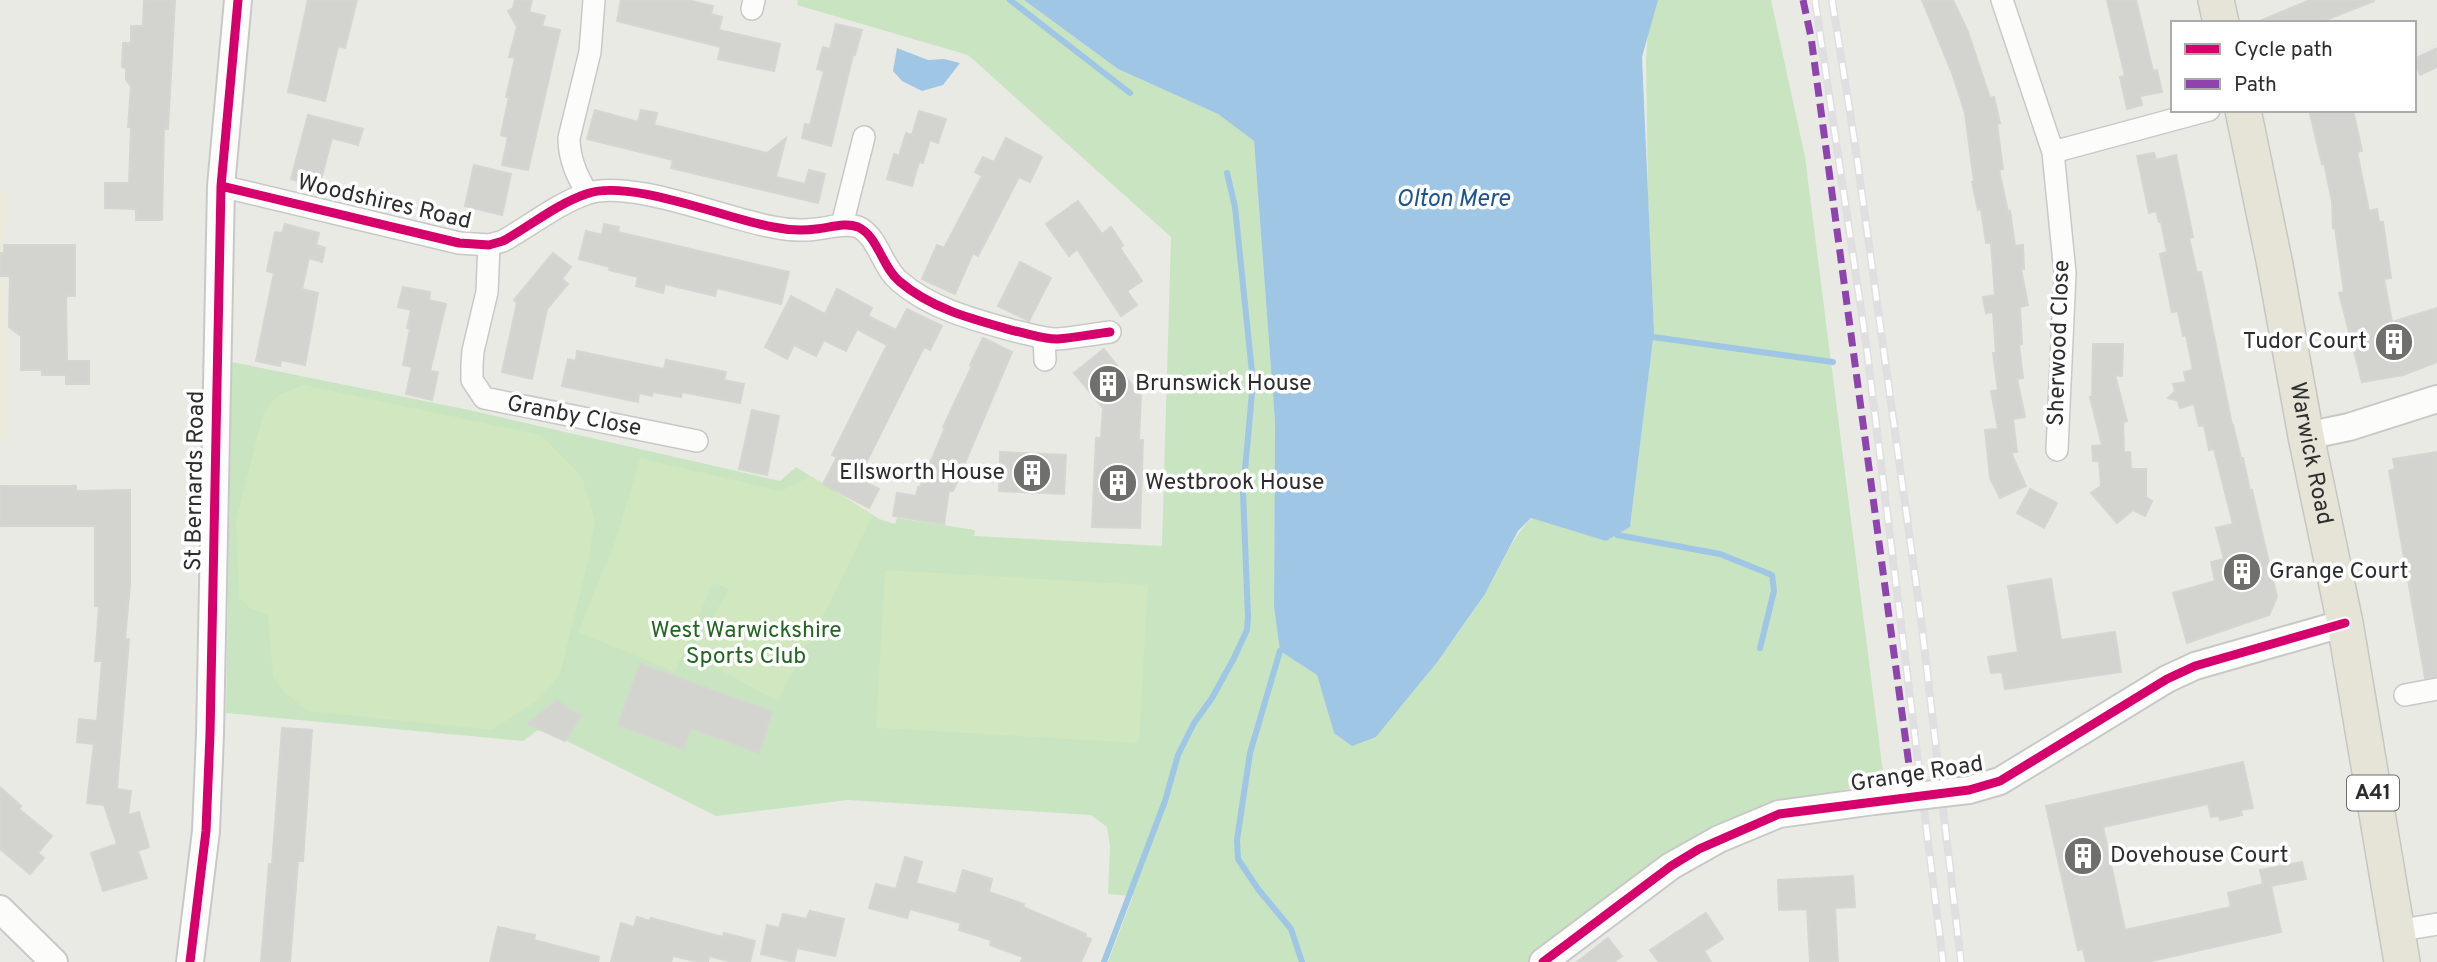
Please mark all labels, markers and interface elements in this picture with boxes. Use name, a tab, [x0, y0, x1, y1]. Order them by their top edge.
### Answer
legend	[2171, 21, 2416, 112]
text: Cycle path	[2234, 37, 2333, 64]
text: Path	[2234, 72, 2277, 99]
street label: Woodshires Road	[294, 169, 474, 237]
water label: Olton Mere	[1396, 185, 1511, 215]
street label: Sherwood Close	[2043, 260, 2077, 426]
building icon: Tudor Court	[2373, 321, 2415, 363]
place label: Tudor Court	[2243, 328, 2367, 357]
building icon: Brunswick House	[1087, 363, 1129, 405]
place label: Brunswick House	[1135, 370, 1312, 399]
street label: Warwick Road	[2282, 380, 2339, 527]
street label: St Bernards Road	[180, 390, 212, 572]
street label: Granby Close	[504, 390, 644, 444]
building icon: Ellsworth House	[1011, 452, 1053, 494]
place label: Ellsworth House	[839, 459, 1005, 488]
building icon: Westbrook House	[1097, 462, 1139, 504]
place label: Westbrook House	[1145, 469, 1325, 498]
building icon: Grange Court	[2221, 551, 2263, 593]
place label: Grange Court	[2269, 558, 2409, 587]
park label: West Warwickshire Sports Club	[650, 617, 842, 672]
street label: Grange Road	[1849, 750, 1985, 800]
road number: A41	[2347, 776, 2399, 810]
building icon: Dovehouse Court	[2062, 835, 2104, 877]
place label: Dovehouse Court	[2110, 842, 2289, 871]

